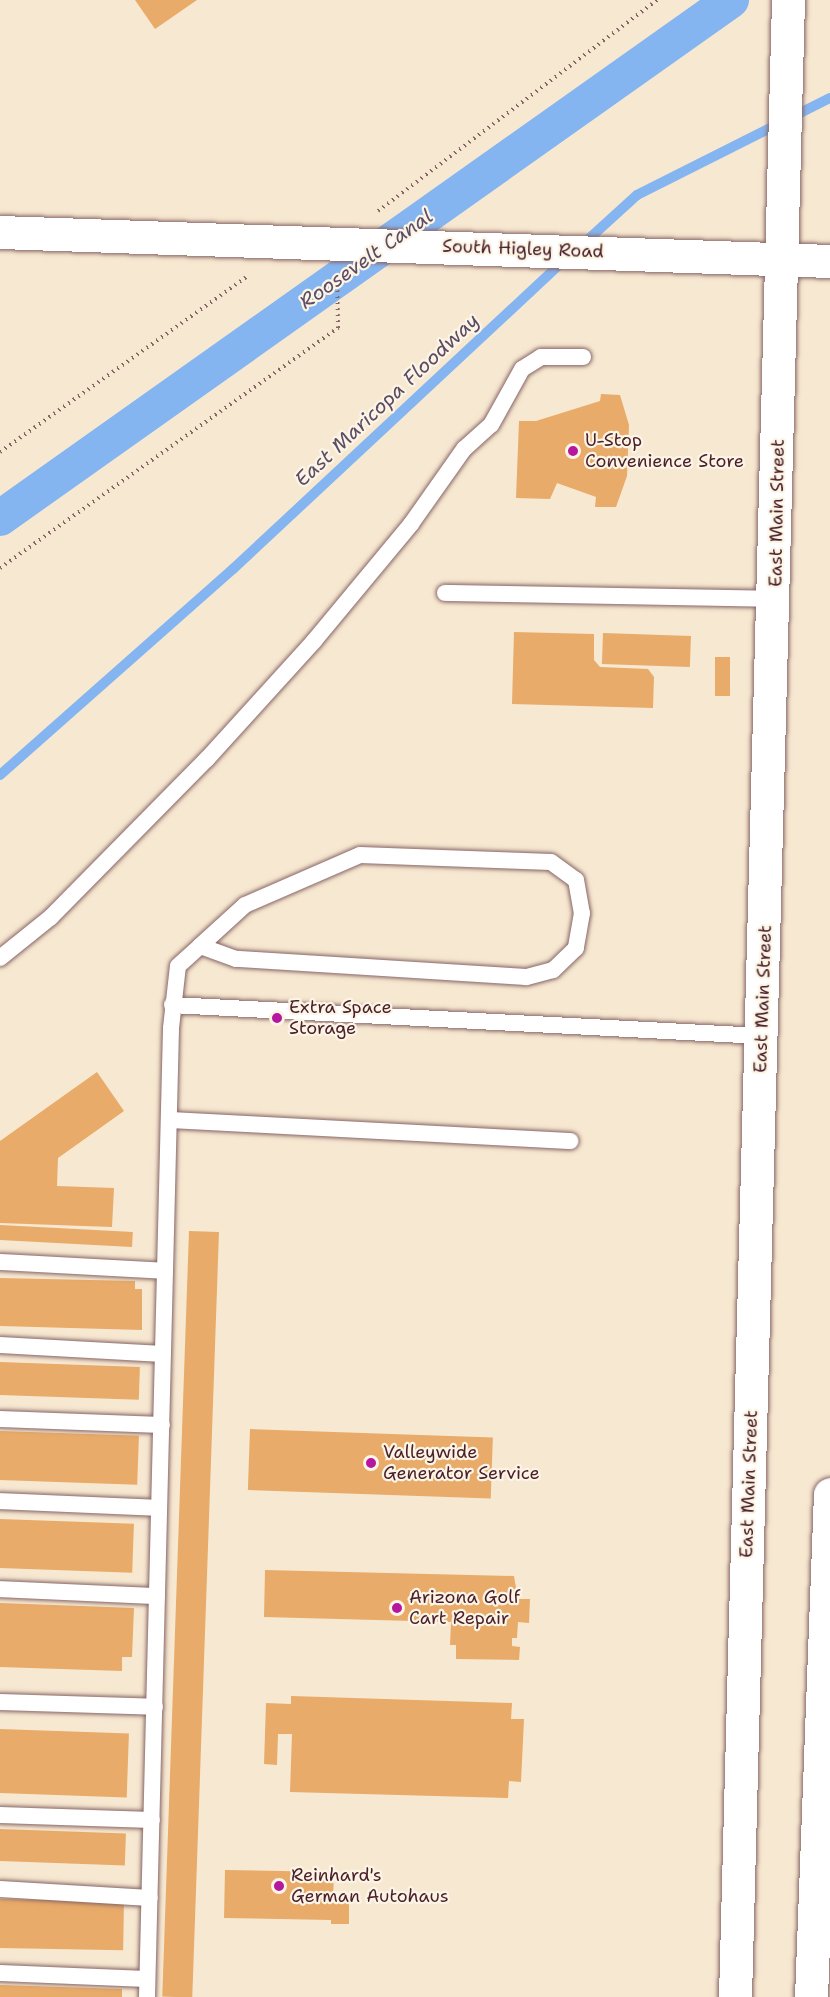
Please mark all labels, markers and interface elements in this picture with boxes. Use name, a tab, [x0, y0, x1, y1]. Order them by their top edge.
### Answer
water label: Roosevelt Canal	[295, 204, 437, 314]
street label: South Higley Road	[442, 235, 604, 263]
water label: East Maricopa Floodway	[290, 308, 484, 492]
place label: U-Stop Convenience Store	[585, 430, 744, 472]
street label: East Main Street	[765, 439, 789, 587]
marker: U-Stop Convenience Store	[566, 444, 580, 458]
street label: East Main Street	[750, 925, 776, 1073]
place label: Extra Space Storage	[289, 997, 392, 1040]
marker: Extra Space Storage	[270, 1011, 284, 1025]
street label: East Main Street	[736, 1410, 762, 1558]
place label: Valleywide Generator Service	[383, 1442, 540, 1484]
marker: Valleywide Generator Service	[364, 1456, 378, 1470]
place label: Arizona Golf Cart Repair	[409, 1587, 520, 1630]
marker: Arizona Golf Cart Repair	[390, 1601, 404, 1615]
place label: Reinhard's German Autohaus	[291, 1865, 449, 1908]
marker: Reinhard's German Autohaus	[272, 1879, 286, 1893]

